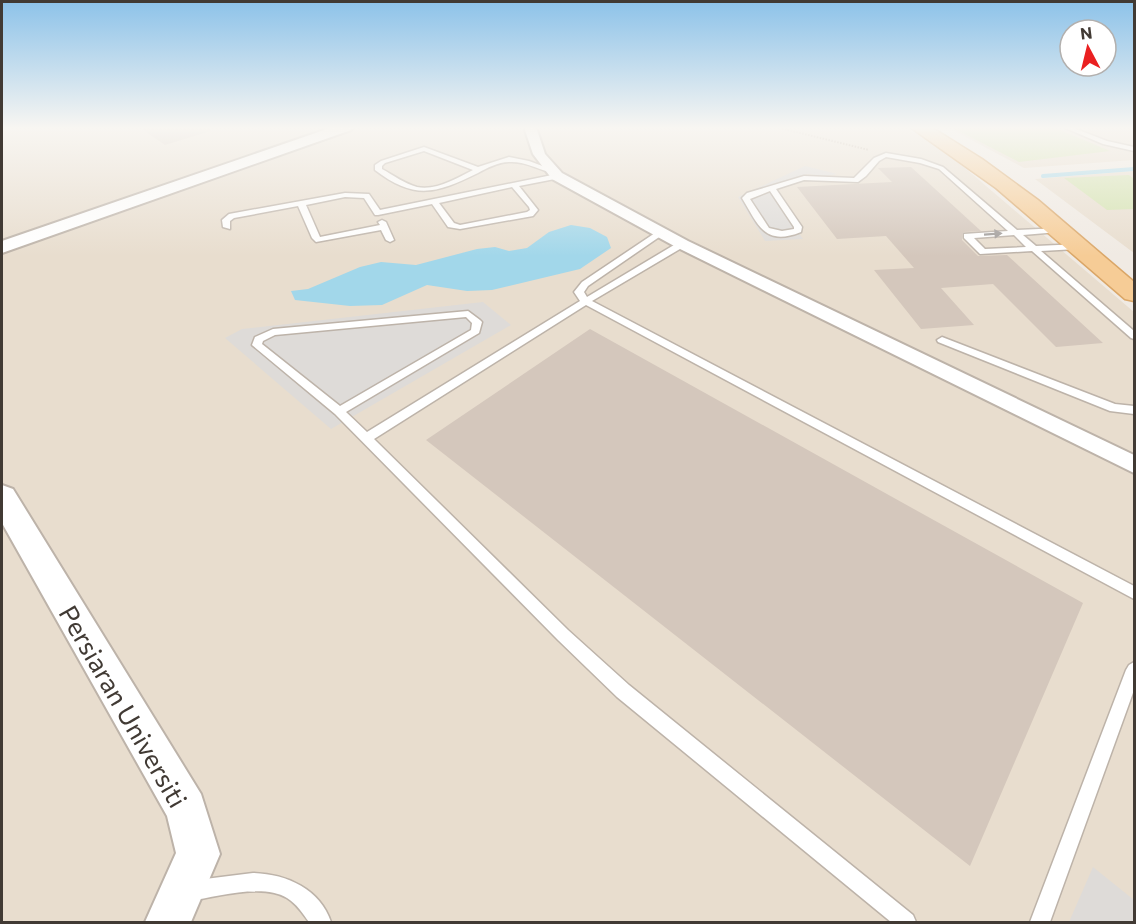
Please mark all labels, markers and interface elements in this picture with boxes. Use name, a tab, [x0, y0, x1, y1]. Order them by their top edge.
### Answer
north arrow	[1058, 18, 1118, 78]
text: N	[1079, 22, 1093, 43]
one-way arrow	[983, 230, 1002, 239]
street label: Persiaran Universiti	[54, 599, 194, 813]

